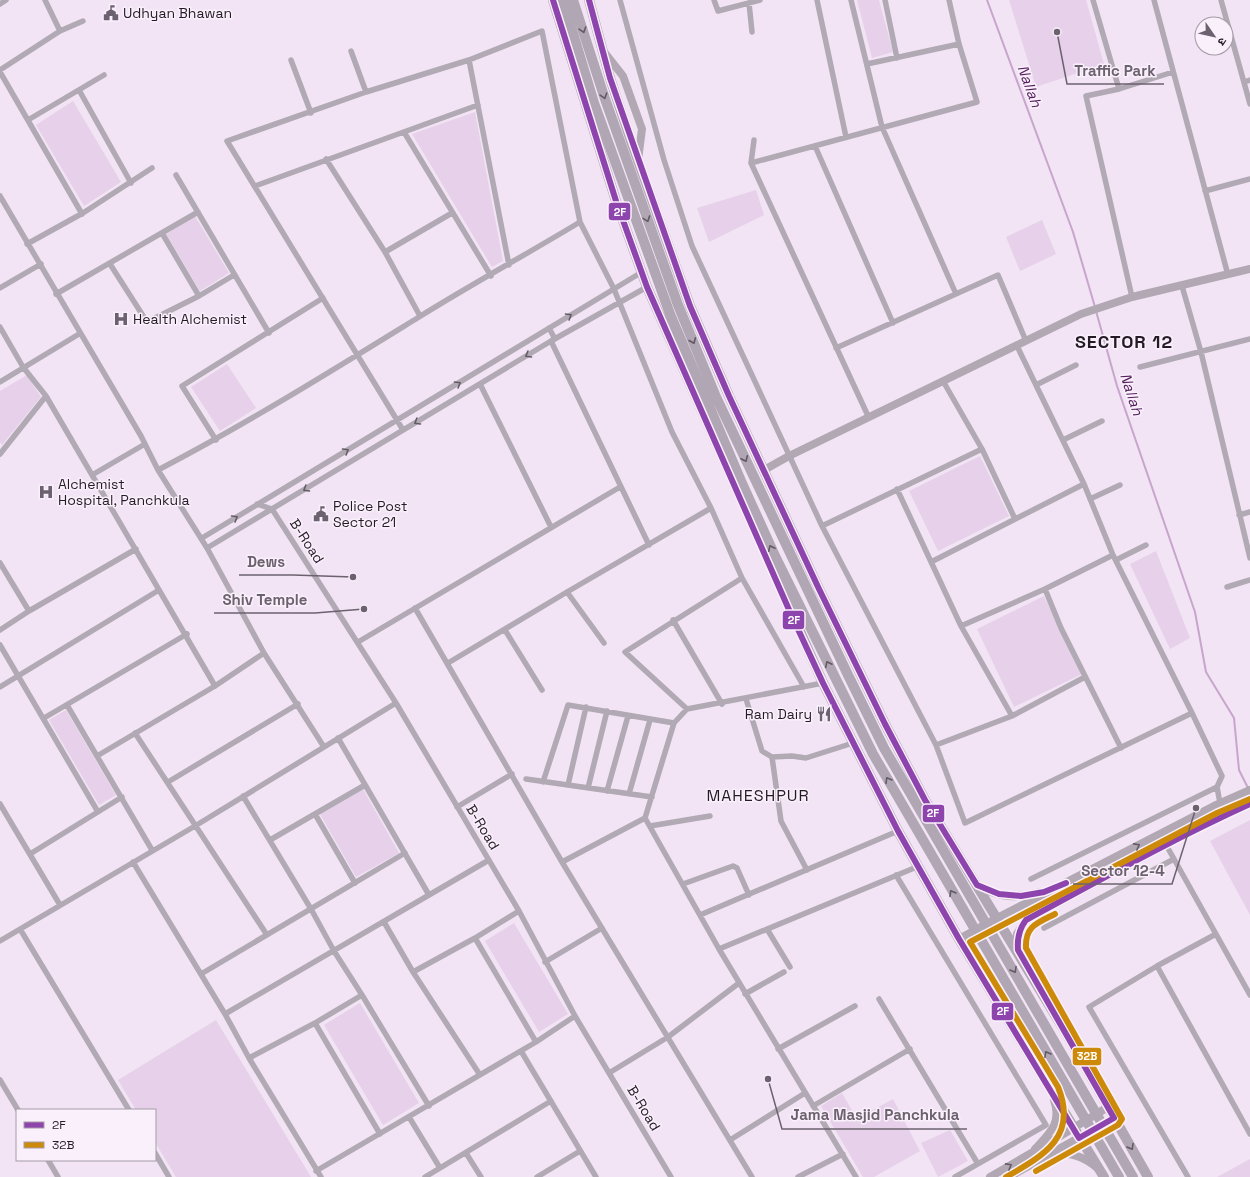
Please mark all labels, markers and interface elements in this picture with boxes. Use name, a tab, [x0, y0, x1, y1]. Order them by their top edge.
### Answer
public building icon: Udhyan Bhawan	[102, 4, 120, 22]
place label: Udhyan Bhawan	[123, 4, 232, 22]
north arrow	[1194, 16, 1234, 56]
one-way arrow	[578, 26, 587, 33]
text: उ	[1214, 35, 1230, 49]
callout: Traffic Park	[1067, 57, 1164, 84]
text: Traffic Park	[1074, 61, 1156, 80]
water label: Nallah	[1014, 62, 1047, 111]
one-way arrow	[599, 93, 608, 100]
line badge: 2F	[608, 202, 631, 221]
text: 2F	[614, 205, 626, 219]
one-way arrow	[642, 215, 651, 222]
hospital icon: Health Alchemist	[112, 310, 130, 328]
place label: Health Alchemist	[133, 310, 247, 328]
one-way arrow	[565, 314, 572, 321]
district label: SECTOR 12	[1075, 330, 1173, 353]
one-way arrow	[688, 337, 696, 344]
one-way arrow	[525, 350, 532, 357]
water label: Nallah	[1116, 370, 1148, 419]
one-way arrow	[454, 381, 461, 388]
one-way arrow	[414, 417, 421, 424]
one-way arrow	[342, 448, 349, 455]
one-way arrow	[740, 455, 748, 463]
place label: Alchemist Hospital, Panchkula	[58, 475, 190, 509]
hospital icon: Alchemist Hospital, Panchkula	[37, 483, 55, 501]
one-way arrow	[303, 485, 310, 492]
place label: Police Post Sector 21	[333, 497, 407, 531]
public building icon: Police Post Sector 21	[312, 505, 330, 523]
one-way arrow	[231, 515, 238, 522]
street label: B-Road	[286, 515, 328, 567]
one-way arrow	[768, 544, 776, 552]
callout: Dews	[239, 548, 293, 575]
text: Dews	[247, 552, 285, 571]
callout: Shiv Temple	[214, 586, 315, 613]
text: Shiv Temple	[223, 590, 308, 609]
line badge: 2F	[782, 610, 805, 630]
text: 2F	[788, 613, 800, 627]
one-way arrow	[826, 661, 833, 669]
place label: Ram Dairy	[745, 705, 812, 723]
restaurant icon: Ram Dairy	[815, 705, 833, 723]
one-way arrow	[885, 777, 892, 784]
district label: MAHESHPUR	[706, 785, 810, 806]
street label: B-Road	[462, 801, 504, 853]
line badge: 2F	[922, 804, 945, 823]
text: 2F	[927, 806, 939, 820]
one-way arrow	[1133, 843, 1140, 851]
callout: Sector 12-4	[1073, 857, 1172, 884]
text: Sector 12-4	[1081, 861, 1165, 880]
one-way arrow	[950, 890, 957, 897]
one-way arrow	[1009, 966, 1016, 973]
line badge: 2F	[991, 1002, 1014, 1021]
text: 2F	[997, 1004, 1009, 1018]
line badge: 32B	[1072, 1047, 1102, 1066]
text: 32B	[1077, 1049, 1097, 1063]
one-way arrow	[1045, 1051, 1052, 1058]
street label: B-Road	[623, 1082, 665, 1134]
callout: Jama Masjid Panchkula	[782, 1102, 967, 1129]
text: Jama Masjid Panchkula	[791, 1105, 960, 1124]
legend	[16, 1109, 156, 1161]
text: 2F	[52, 1117, 66, 1133]
text: 32B	[52, 1137, 74, 1153]
one-way arrow	[1127, 1143, 1134, 1150]
one-way arrow	[1005, 1163, 1012, 1171]

